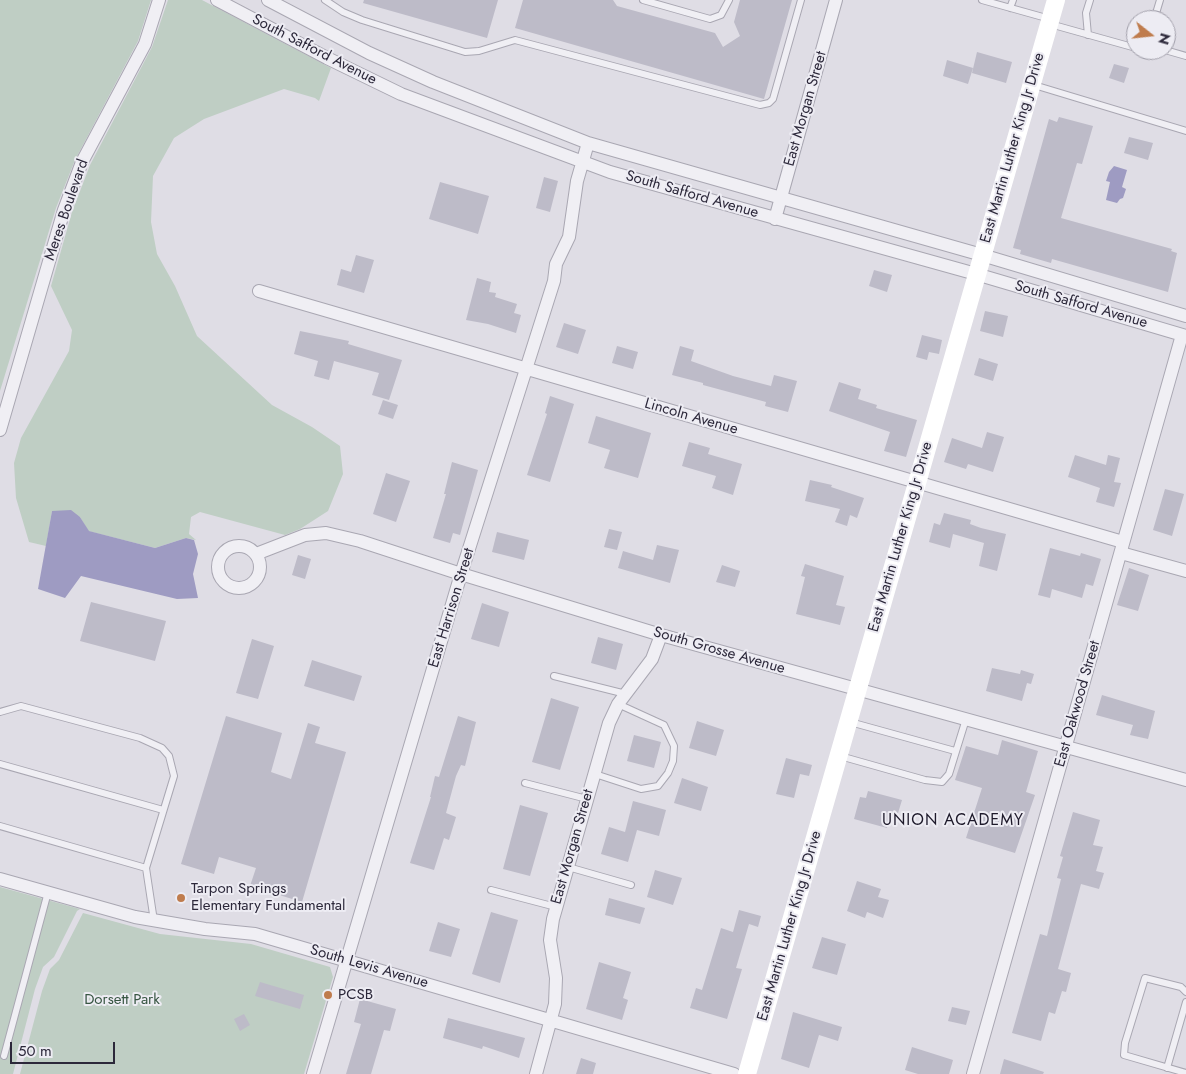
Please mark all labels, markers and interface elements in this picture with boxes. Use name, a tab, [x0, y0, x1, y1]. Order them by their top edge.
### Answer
north arrow	[1126, 10, 1176, 60]
street label: South Safford Avenue	[249, 11, 379, 89]
text: N	[1153, 31, 1176, 47]
street label: East Morgan Street	[781, 49, 831, 169]
street label: East Martin Luther King Jr Drive	[977, 51, 1049, 245]
street label: Meres Boulevard	[41, 157, 93, 263]
street label: South Safford Avenue	[623, 167, 761, 223]
street label: South Safford Avenue	[1012, 277, 1150, 333]
street label: Lincoln Avenue	[642, 395, 740, 439]
street label: East Martin Luther King Jr Drive	[865, 440, 937, 634]
street label: East Harrison Street	[425, 546, 479, 670]
street label: South Grosse Avenue	[651, 624, 787, 678]
street label: East Oakwood Street	[1051, 639, 1105, 769]
street label: East Morgan Street	[548, 787, 598, 907]
district label: UNION ACADEMY	[880, 811, 1026, 831]
street label: East Martin Luther King Jr Drive	[754, 829, 826, 1023]
place label: Tarpon Springs Elementary Fundamental	[191, 880, 346, 915]
marker: Tarpon Springs Elementary Fundamental	[175, 892, 187, 904]
street label: South Levis Avenue	[308, 941, 430, 993]
place label: PCSB	[338, 986, 373, 1004]
marker: PCSB	[322, 989, 334, 1001]
park label: Dorsett Park	[84, 991, 160, 1009]
scale bar	[12, 1032, 118, 1064]
text: 50 m	[18, 1040, 52, 1062]

